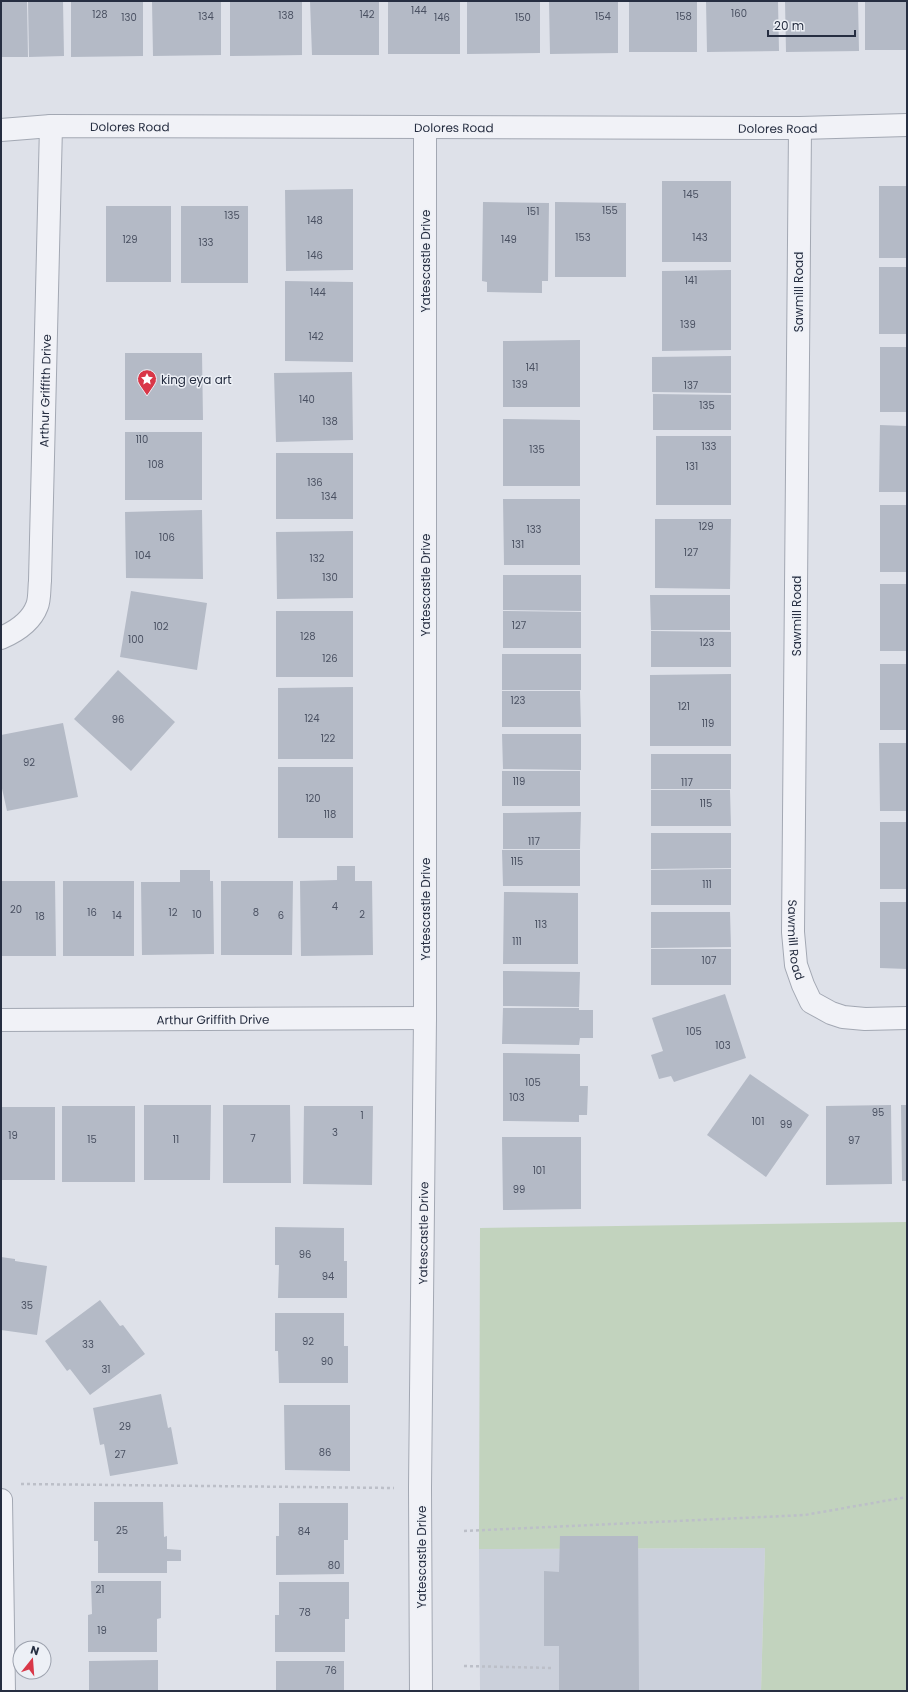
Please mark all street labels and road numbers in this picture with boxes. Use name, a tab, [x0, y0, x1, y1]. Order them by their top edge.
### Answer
street label: Dolores Road	[90, 118, 170, 135]
street label: Dolores Road	[414, 118, 494, 136]
street label: Dolores Road	[738, 119, 818, 137]
street label: Yatescastle Drive	[417, 210, 434, 312]
street label: Sawmill Road	[790, 252, 807, 332]
street label: Arthur Griffith Drive	[35, 334, 54, 447]
street label: Yatescastle Drive	[417, 534, 434, 636]
street label: Sawmill Road	[788, 576, 805, 656]
street label: Yatescastle Drive	[417, 858, 434, 960]
street label: Sawmill Road	[784, 900, 809, 982]
street label: Arthur Griffith Drive	[156, 1010, 270, 1028]
street label: Yatescastle Drive	[414, 1181, 432, 1285]
street label: Yatescastle Drive	[413, 1506, 430, 1608]

